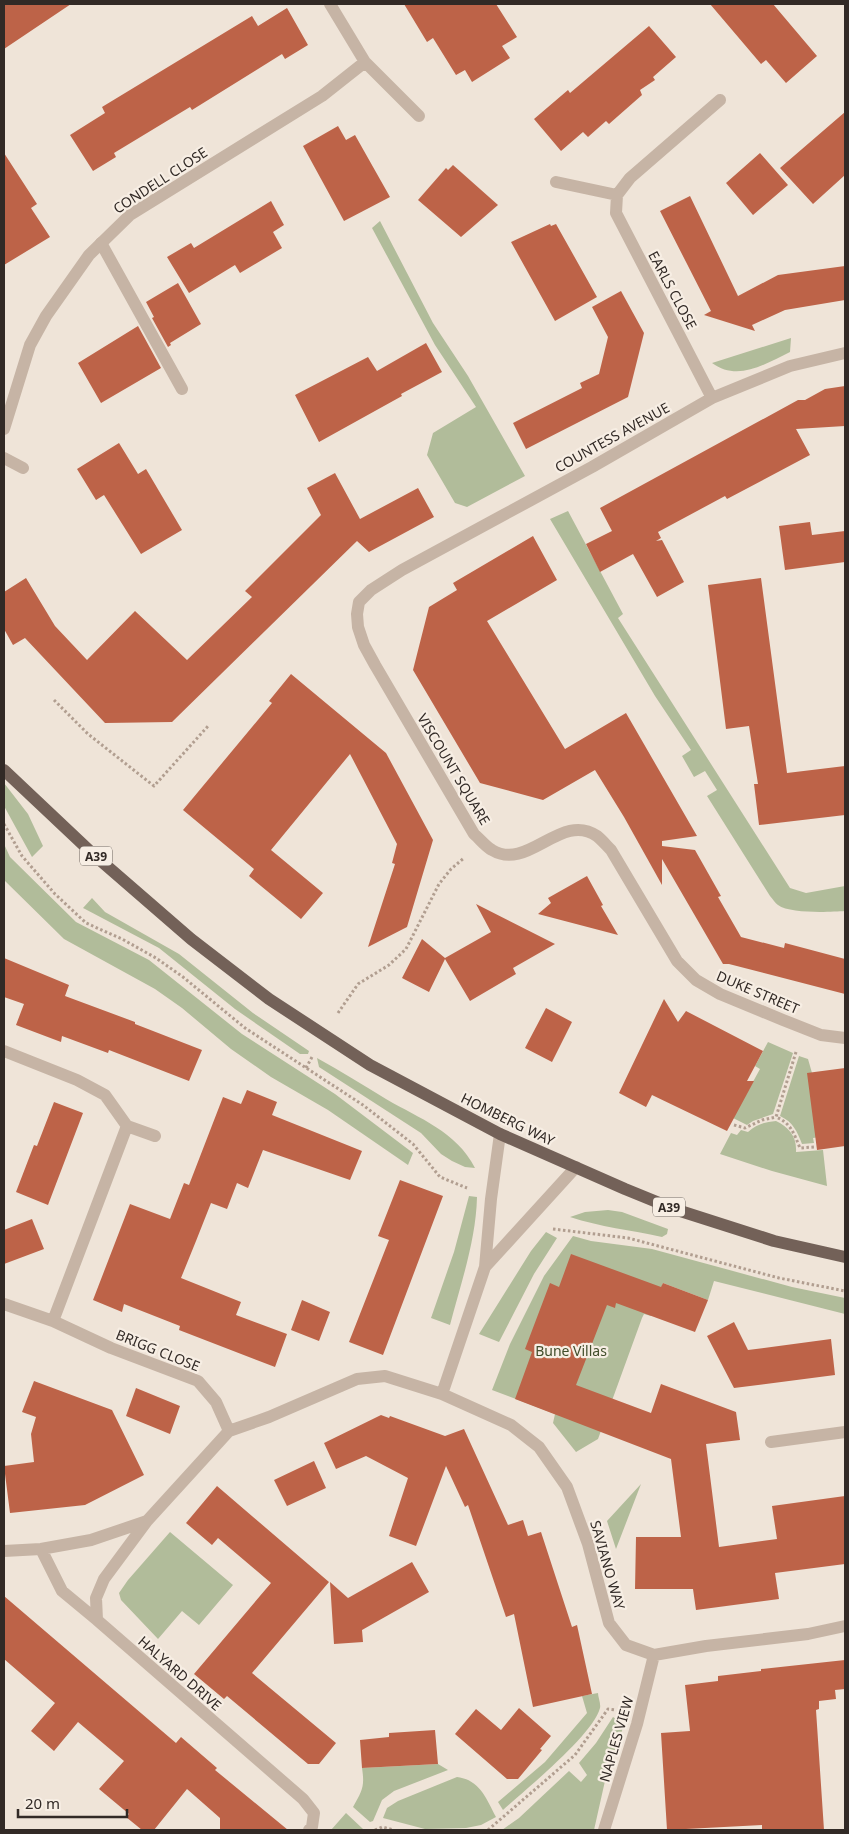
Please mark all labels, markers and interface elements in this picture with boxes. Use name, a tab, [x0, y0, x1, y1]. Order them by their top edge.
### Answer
street label: CONDELL CLOSE	[109, 142, 211, 218]
street label: EARLS CLOSE	[644, 247, 702, 333]
street label: COUNTESS AVENUE	[551, 398, 673, 476]
street label: VISCOUNT SQUARE	[413, 710, 495, 828]
road number: A39	[80, 846, 112, 866]
street label: DUKE STREET	[714, 966, 802, 1018]
street label: HOMBERG WAY	[458, 1088, 558, 1150]
road number: A39	[653, 1198, 685, 1216]
street label: BRIGG CLOSE	[113, 1325, 203, 1375]
park label: Bune Villas	[535, 1341, 607, 1360]
street label: SAVIANO WAY	[586, 1518, 630, 1612]
street label: HALYARD DRIVE	[134, 1631, 226, 1715]
street label: NAPLES VIEW	[595, 1694, 637, 1784]
scale bar	[18, 1786, 126, 1818]
text: 20 m	[25, 1793, 60, 1813]

